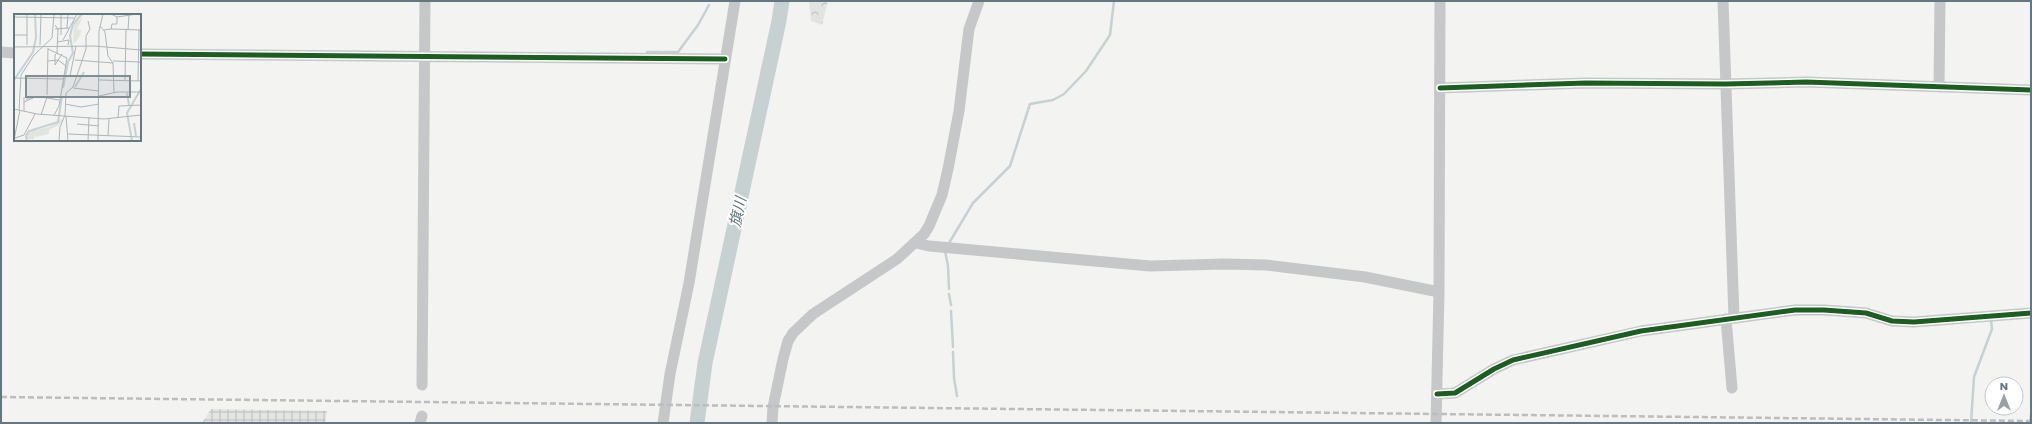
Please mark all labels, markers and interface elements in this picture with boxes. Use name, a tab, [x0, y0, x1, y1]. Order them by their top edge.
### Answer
inset map	[14, 14, 141, 141]
water label: 旗川	[724, 193, 751, 229]
north arrow	[1984, 376, 2024, 416]
text: N	[2000, 378, 2008, 394]

